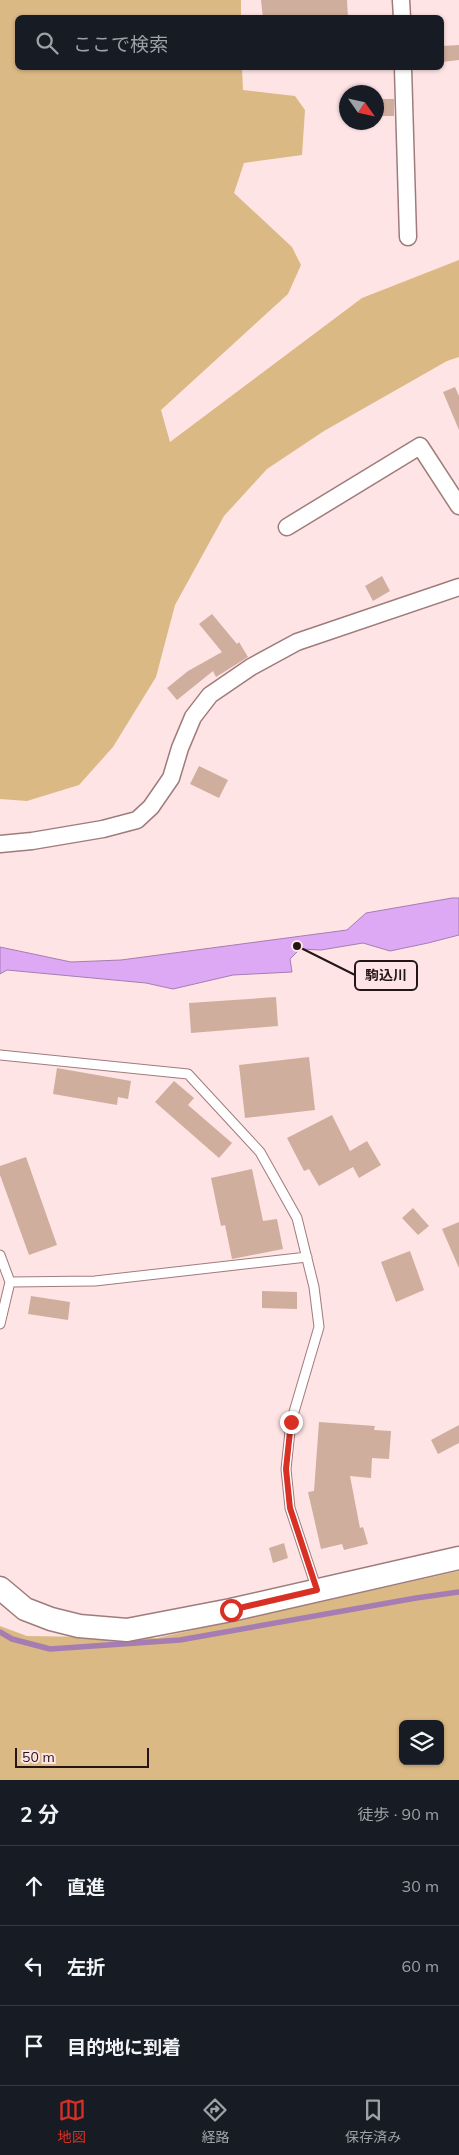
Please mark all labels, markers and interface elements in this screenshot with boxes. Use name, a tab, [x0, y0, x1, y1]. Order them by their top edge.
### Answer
search box	[15, 15, 444, 70]
icon: search	[33, 29, 61, 57]
text: ここで検索	[73, 32, 168, 56]
north arrow	[339, 85, 384, 130]
callout: 駒込川	[355, 961, 417, 990]
text: 駒込川	[365, 966, 407, 984]
route end	[280, 1411, 303, 1434]
route start	[220, 1599, 243, 1622]
map controls	[399, 1720, 444, 1765]
button: layers	[399, 1720, 444, 1765]
scale bar	[15, 1745, 149, 1768]
text: 50 m	[22, 1748, 55, 1766]
text: 2 分	[20, 1801, 59, 1827]
text: 徒歩 · 90 m	[358, 1804, 439, 1824]
icon: ahead	[20, 1872, 48, 1900]
text: 直進	[67, 1875, 105, 1899]
text: 30 m	[402, 1876, 439, 1896]
icon: left	[20, 1952, 48, 1980]
text: 左折	[67, 1955, 105, 1979]
text: 60 m	[402, 1956, 439, 1976]
icon: arrive	[20, 2032, 48, 2060]
text: 目的地に到着	[67, 2035, 181, 2059]
tab: 地図	[58, 2096, 86, 2146]
tab: 経路	[201, 2096, 229, 2146]
tab: 保存済み	[345, 2096, 401, 2146]

